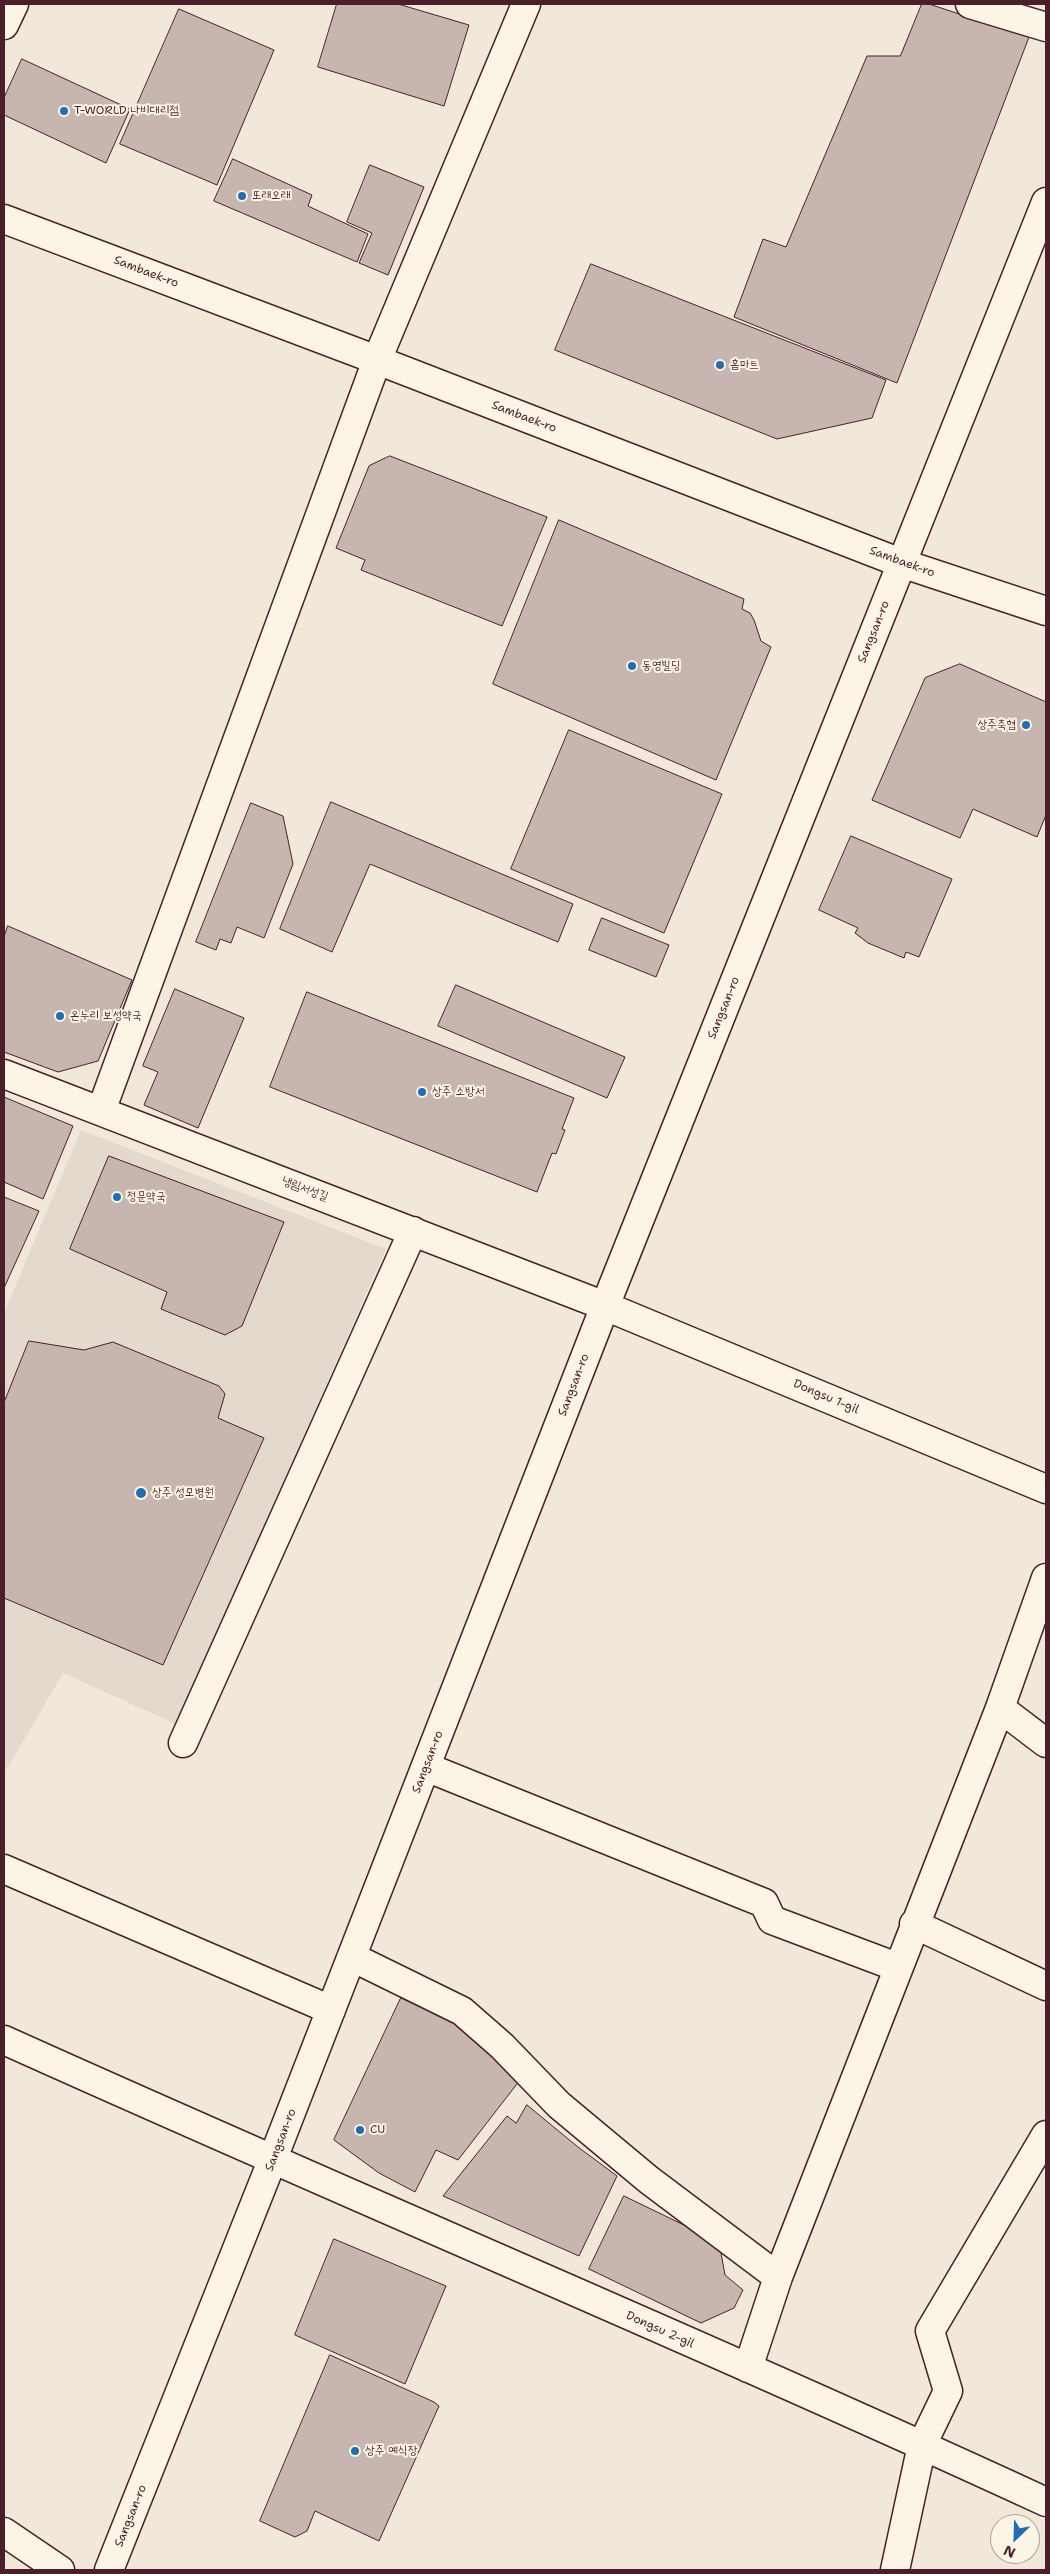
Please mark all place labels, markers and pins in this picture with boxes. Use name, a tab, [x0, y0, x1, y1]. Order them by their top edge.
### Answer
place label: T-WORLD 나비대리점	[74, 104, 179, 118]
marker: T-WORLD 나비대리점	[58, 105, 70, 117]
place label: 또래오래	[252, 189, 291, 203]
marker: 또래오래	[236, 190, 248, 202]
place label: 홈마트	[730, 358, 759, 372]
marker: 홈마트	[714, 359, 726, 371]
place label: 동영빌딩	[642, 659, 681, 673]
marker: 동영빌딩	[626, 660, 638, 672]
place label: 상주축협	[977, 718, 1016, 732]
marker: 상주축협	[1020, 719, 1032, 731]
place label: 온누리 보성약국	[70, 1009, 142, 1023]
marker: 온누리 보성약국	[54, 1010, 66, 1022]
place label: 상주 소방서	[432, 1085, 484, 1099]
marker: 상주 소방서	[416, 1086, 428, 1098]
place label: 정문약국	[127, 1190, 166, 1204]
marker: 정문약국	[111, 1191, 123, 1203]
marker: 상주 성모병원	[134, 1486, 148, 1500]
place label: 상주 성모병원	[152, 1486, 214, 1500]
place label: CU	[370, 2123, 385, 2137]
marker: CU	[354, 2124, 366, 2136]
place label: 상주 예식장	[365, 2444, 417, 2458]
marker: 상주 예식장	[349, 2445, 361, 2457]

